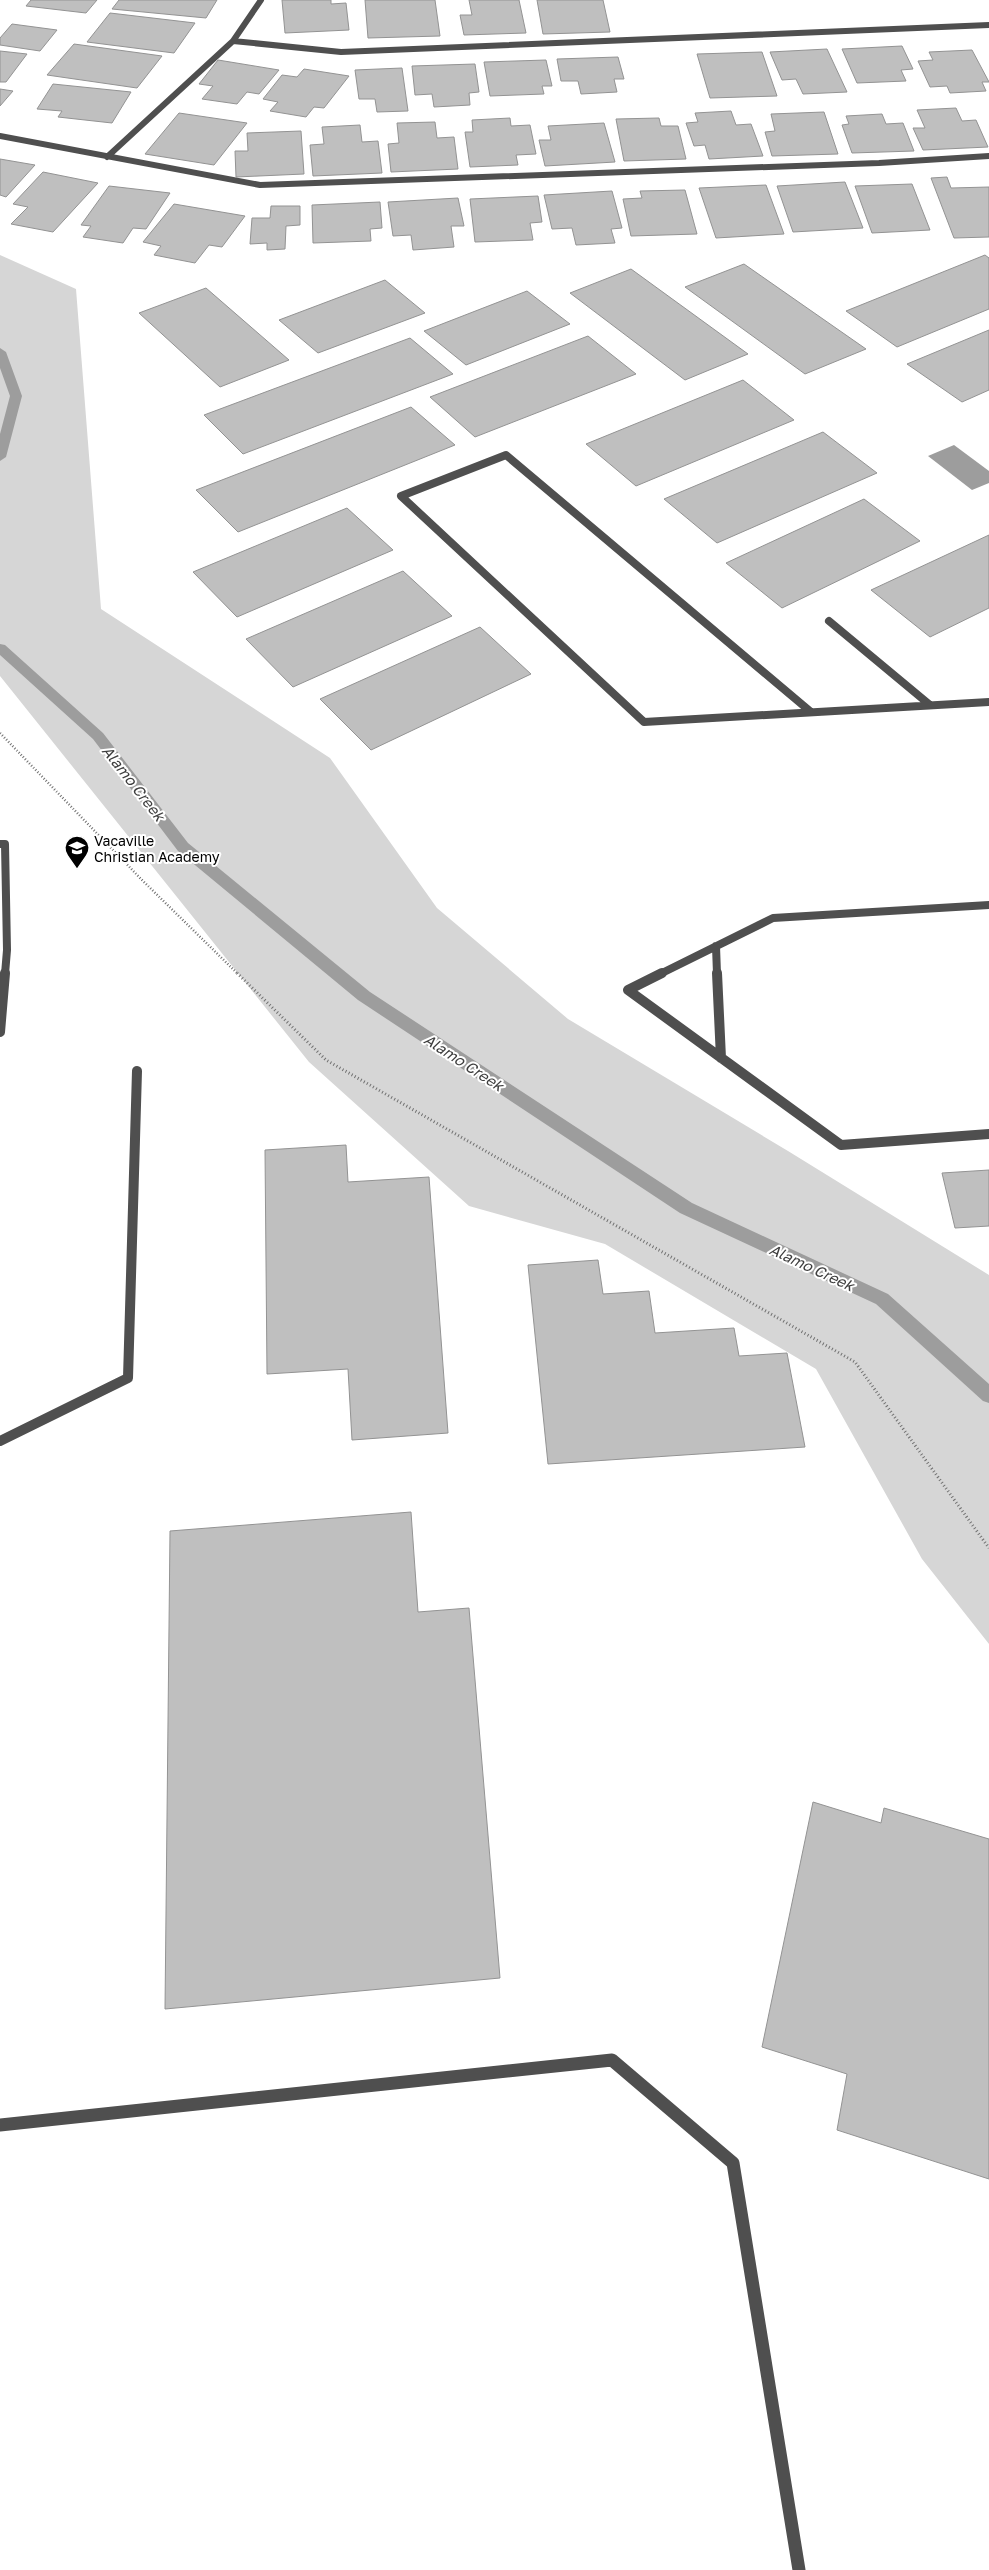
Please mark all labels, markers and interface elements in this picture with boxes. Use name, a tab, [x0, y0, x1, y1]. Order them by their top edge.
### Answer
water label: Alamo Creek	[99, 742, 170, 826]
place label: Vacaville Christian Academy	[94, 832, 220, 865]
school or university icon: Vacaville Christian Academy	[64, 835, 90, 869]
water label: Alamo Creek	[421, 1030, 508, 1095]
water label: Alamo Creek	[767, 1240, 858, 1295]

